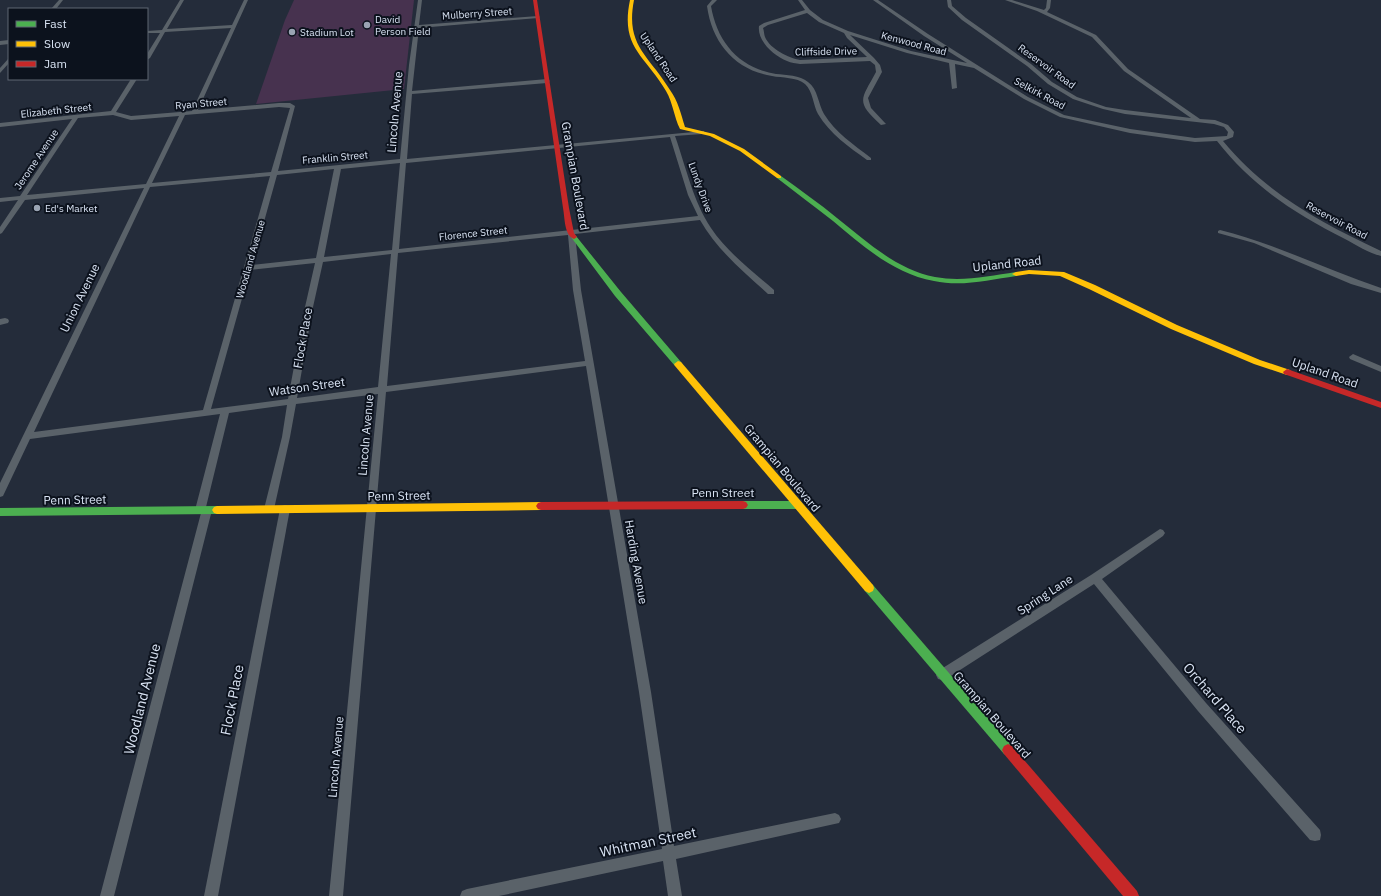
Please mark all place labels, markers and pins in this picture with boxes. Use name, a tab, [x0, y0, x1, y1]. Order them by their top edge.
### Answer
place label: David Person Field	[375, 13, 431, 38]
marker: David Person Field	[362, 20, 372, 30]
place label: Stadium Lot	[300, 26, 354, 39]
marker: Stadium Lot	[287, 27, 297, 37]
place label: Ed's Market	[45, 202, 98, 215]
marker: Ed's Market	[32, 203, 42, 213]

